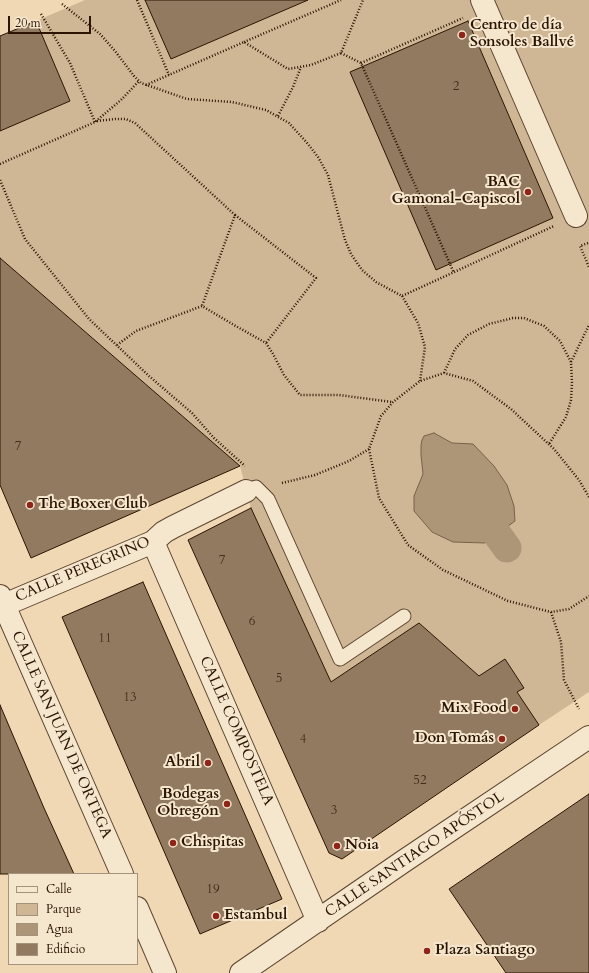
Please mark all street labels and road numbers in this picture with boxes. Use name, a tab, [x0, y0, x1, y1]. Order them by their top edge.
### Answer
street label: CALLE PEREGRINO	[13, 533, 153, 607]
street label: CALLE SAN JUAN DE ORTEGA	[7, 629, 115, 841]
street label: CALLE COMPOSTELA	[195, 654, 277, 808]
street label: CALLE SANTIAGO APÓSTOL	[322, 788, 508, 922]

